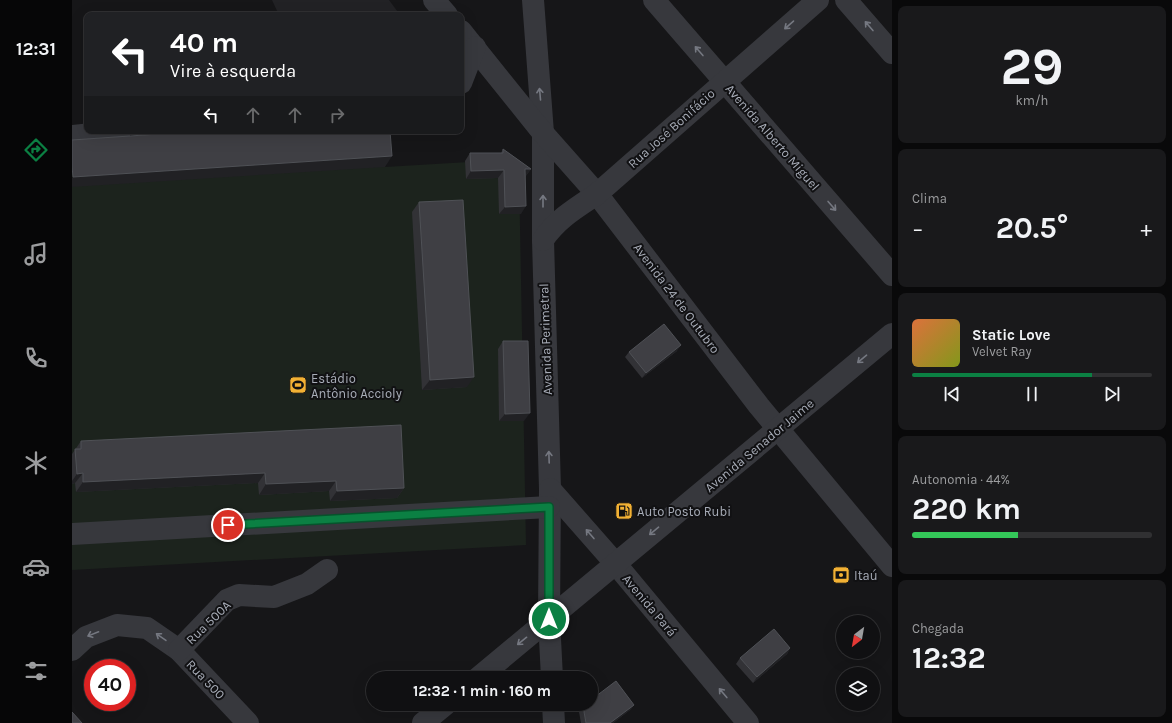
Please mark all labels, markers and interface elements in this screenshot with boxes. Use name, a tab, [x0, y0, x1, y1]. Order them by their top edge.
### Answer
one-way arrow	[784, 21, 794, 30]
one-way arrow	[864, 21, 873, 32]
text: 40 m	[170, 26, 238, 59]
icon: left	[104, 28, 156, 80]
text: 29	[1000, 36, 1064, 97]
text: 12:31	[16, 38, 56, 60]
one-way arrow	[695, 47, 704, 57]
text: Vire à esquerda	[170, 60, 296, 82]
street label: Avenida Alberto Miguel	[722, 81, 823, 193]
street label: Rua José Bonifácio	[625, 86, 718, 171]
one-way arrow	[537, 88, 544, 101]
text: km/h	[1016, 93, 1048, 108]
icon: left	[200, 104, 222, 126]
icon: ahead	[242, 104, 264, 126]
icon: ahead	[284, 104, 306, 126]
icon: right	[326, 104, 348, 126]
icon: directions	[22, 136, 50, 164]
text: Clima	[912, 191, 947, 206]
one-way arrow	[539, 195, 547, 208]
one-way arrow	[828, 200, 837, 211]
text: 20.5°	[996, 210, 1068, 246]
text: −	[912, 216, 924, 242]
text: +	[1140, 216, 1152, 242]
icon: music	[22, 240, 50, 268]
street label: Avenida 24 de Outubro	[630, 240, 723, 356]
street label: Avenida Perimetral	[536, 283, 555, 395]
text: Static Love	[972, 326, 1050, 344]
icon: phone	[22, 344, 50, 372]
text: Velvet Ray	[972, 344, 1032, 359]
one-way arrow	[857, 354, 867, 363]
place label: Estádio Antônio Accioly	[311, 371, 402, 401]
sports icon: Estádio Antônio Accioly	[288, 375, 308, 395]
icon: previous	[941, 383, 963, 405]
icon: pause	[1021, 383, 1043, 405]
icon: next	[1101, 383, 1123, 405]
street label: Avenida Senador Jaime	[702, 395, 817, 495]
icon: climate	[22, 449, 50, 477]
one-way arrow	[545, 451, 553, 464]
text: Autonomia · 44%	[912, 472, 1010, 487]
text: 220 km	[912, 491, 1021, 527]
fuel station icon: Auto Posto Rubi	[614, 501, 634, 521]
place label: Auto Posto Rubi	[637, 504, 731, 519]
pin	[211, 508, 245, 542]
icon: arrive	[217, 514, 239, 536]
one-way arrow	[649, 526, 660, 535]
one-way arrow	[585, 529, 594, 539]
icon: car	[22, 553, 50, 581]
bank icon: Itaú	[831, 565, 851, 585]
place label: Itaú	[854, 568, 878, 583]
street label: Avenida Pará	[619, 571, 680, 639]
street label: Rua 500A	[183, 597, 234, 647]
position arrow	[528, 598, 570, 640]
north arrow	[836, 615, 880, 659]
map controls	[836, 615, 880, 711]
text: Chegada	[912, 621, 964, 636]
one-way arrow	[87, 631, 99, 639]
one-way arrow	[155, 633, 166, 641]
one-way arrow	[517, 637, 528, 646]
text: 12:32	[912, 640, 986, 676]
icon: filters	[22, 657, 50, 685]
street label: Rua 500	[183, 657, 228, 702]
speed limit sign: 40	[84, 659, 136, 711]
button: layers	[836, 667, 880, 711]
text: 12:32 · 1 min · 160 m	[413, 682, 551, 700]
one-way arrow	[719, 688, 728, 698]

